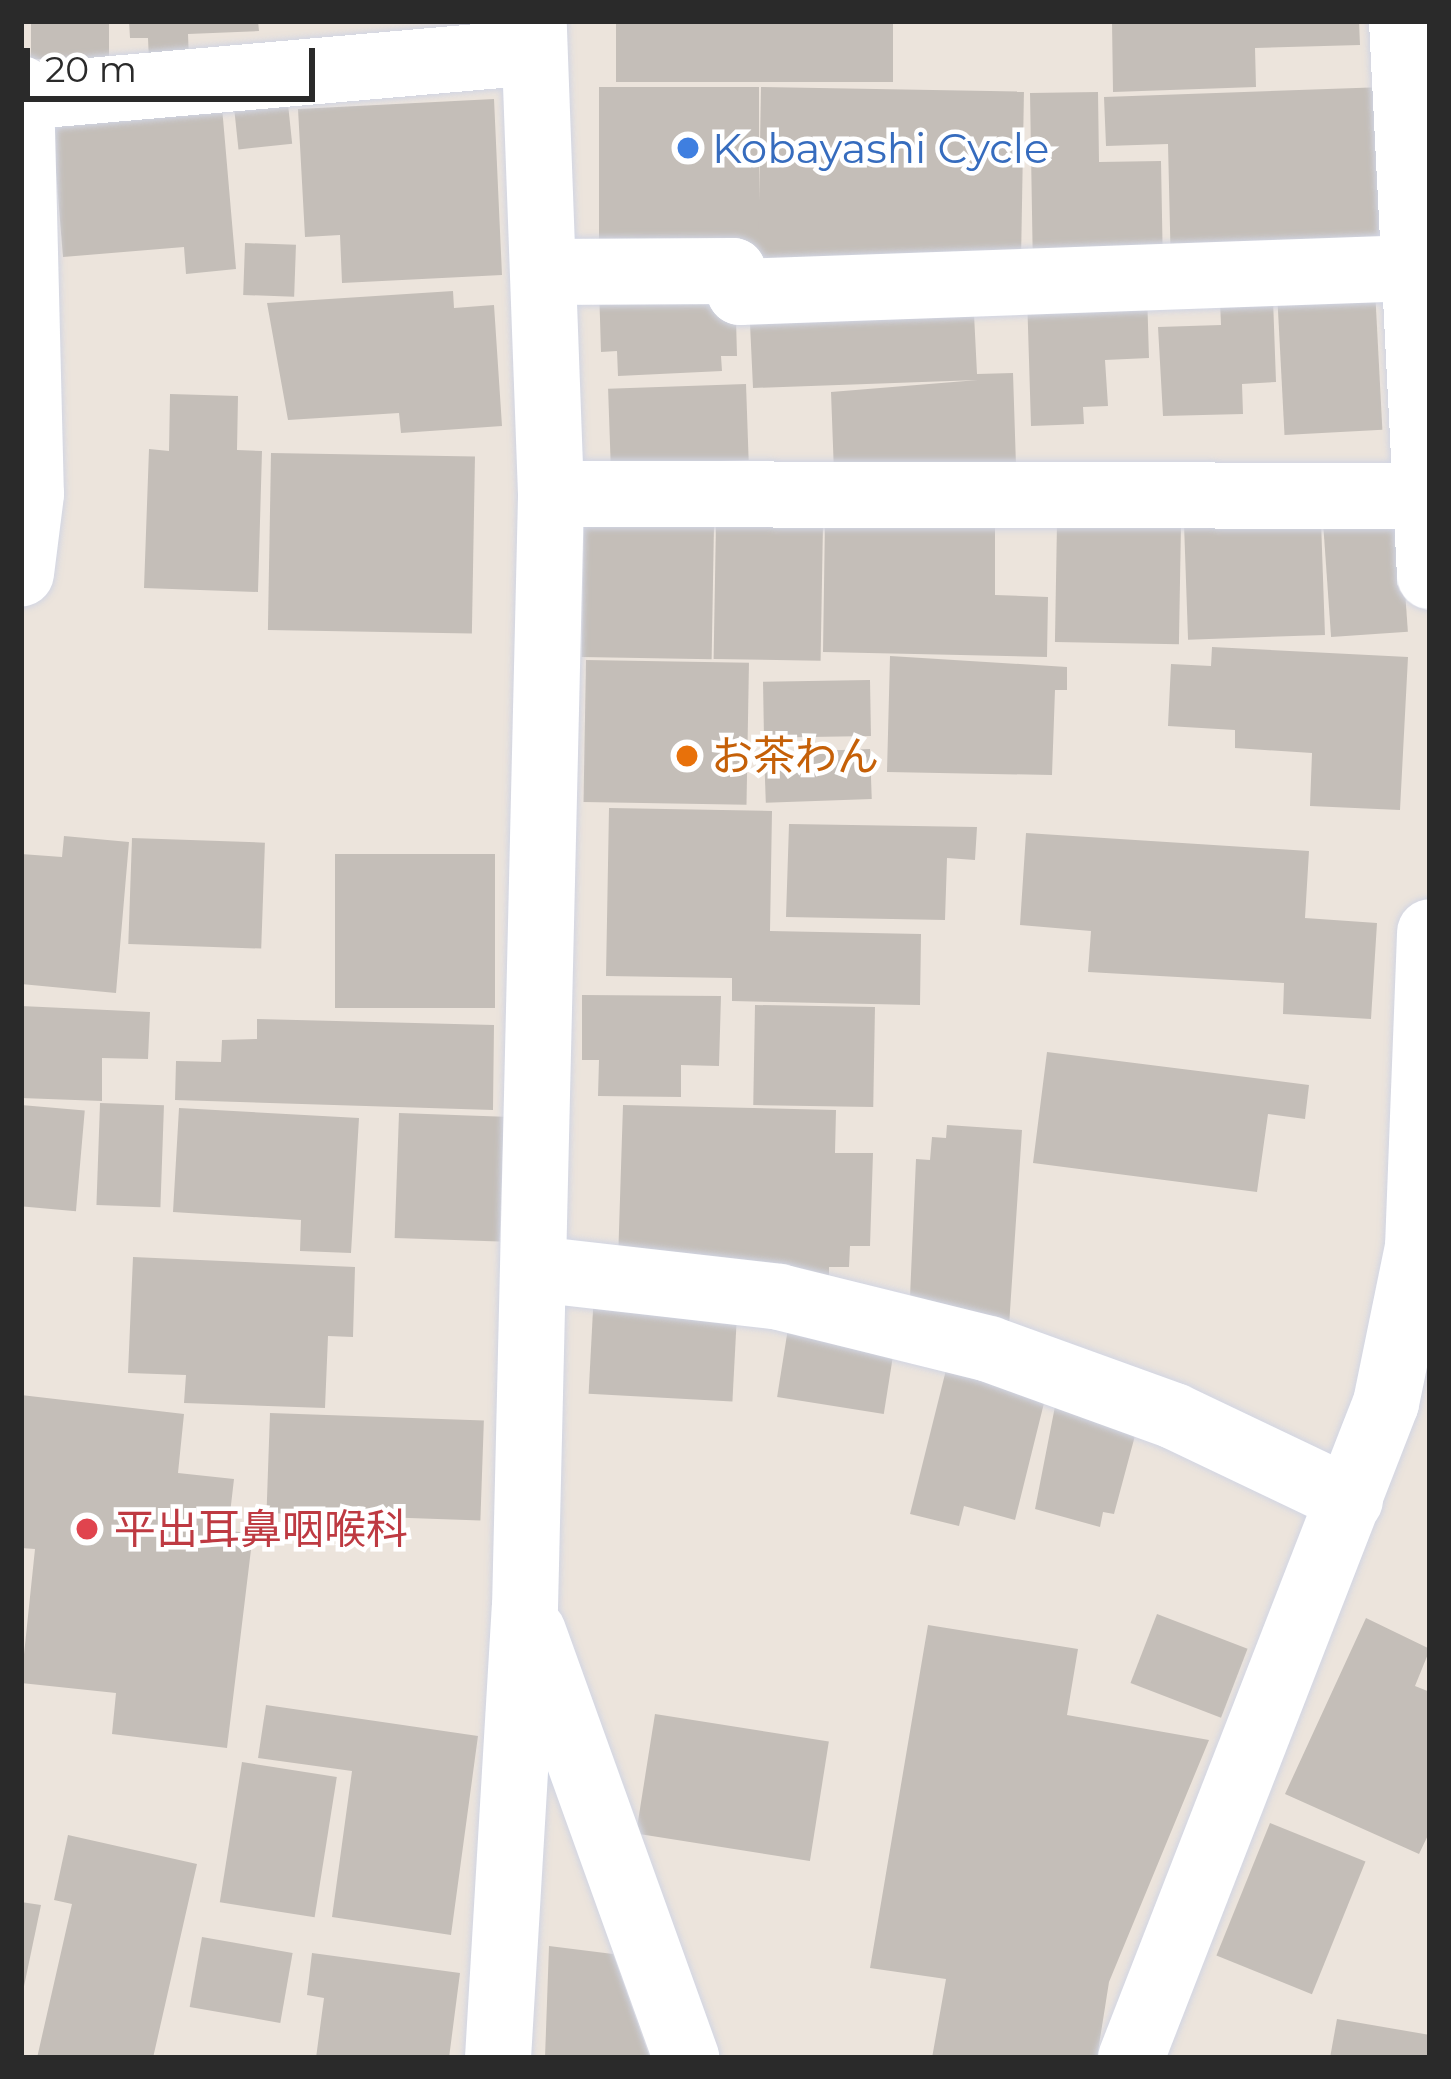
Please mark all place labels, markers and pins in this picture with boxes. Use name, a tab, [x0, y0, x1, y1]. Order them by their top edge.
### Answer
place label: Kobayashi Cycle	[712, 123, 1049, 173]
marker: Kobayashi Cycle	[675, 135, 701, 161]
place label: お茶わん	[711, 731, 879, 781]
marker: お茶わん	[674, 743, 700, 769]
place label: 平出耳鼻咽喉科	[114, 1504, 408, 1554]
marker: 平出耳鼻咽喉科	[71, 1513, 103, 1545]

